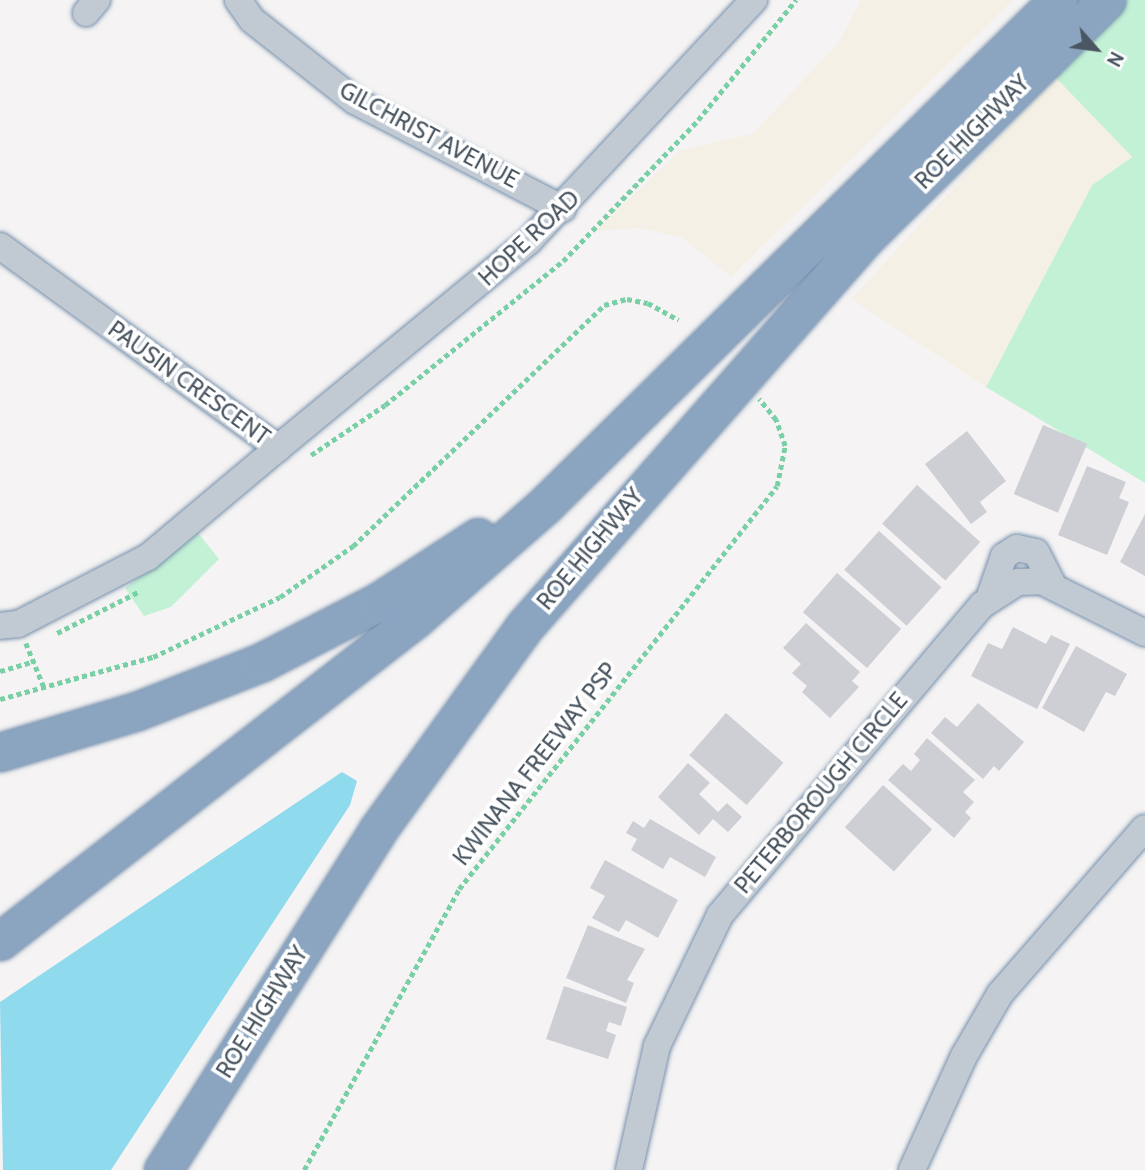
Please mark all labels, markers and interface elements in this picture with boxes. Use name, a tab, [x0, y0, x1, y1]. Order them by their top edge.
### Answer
north arrow	[1061, 14, 1131, 84]
text: N	[1102, 48, 1128, 70]
street label: ROE HIGHWAY	[909, 69, 1035, 195]
street label: GILCHRIST AVENUE	[335, 76, 523, 194]
street label: HOPE ROAD	[473, 185, 585, 291]
street label: PAUSIN CRESCENT	[103, 315, 275, 451]
street label: ROE HIGHWAY	[531, 483, 649, 615]
street label: KWINANA FREEWAY PSP	[447, 657, 623, 871]
street label: PETERBOROUGH CIRCLE	[729, 687, 913, 899]
street label: ROE HIGHWAY	[211, 941, 313, 1083]

